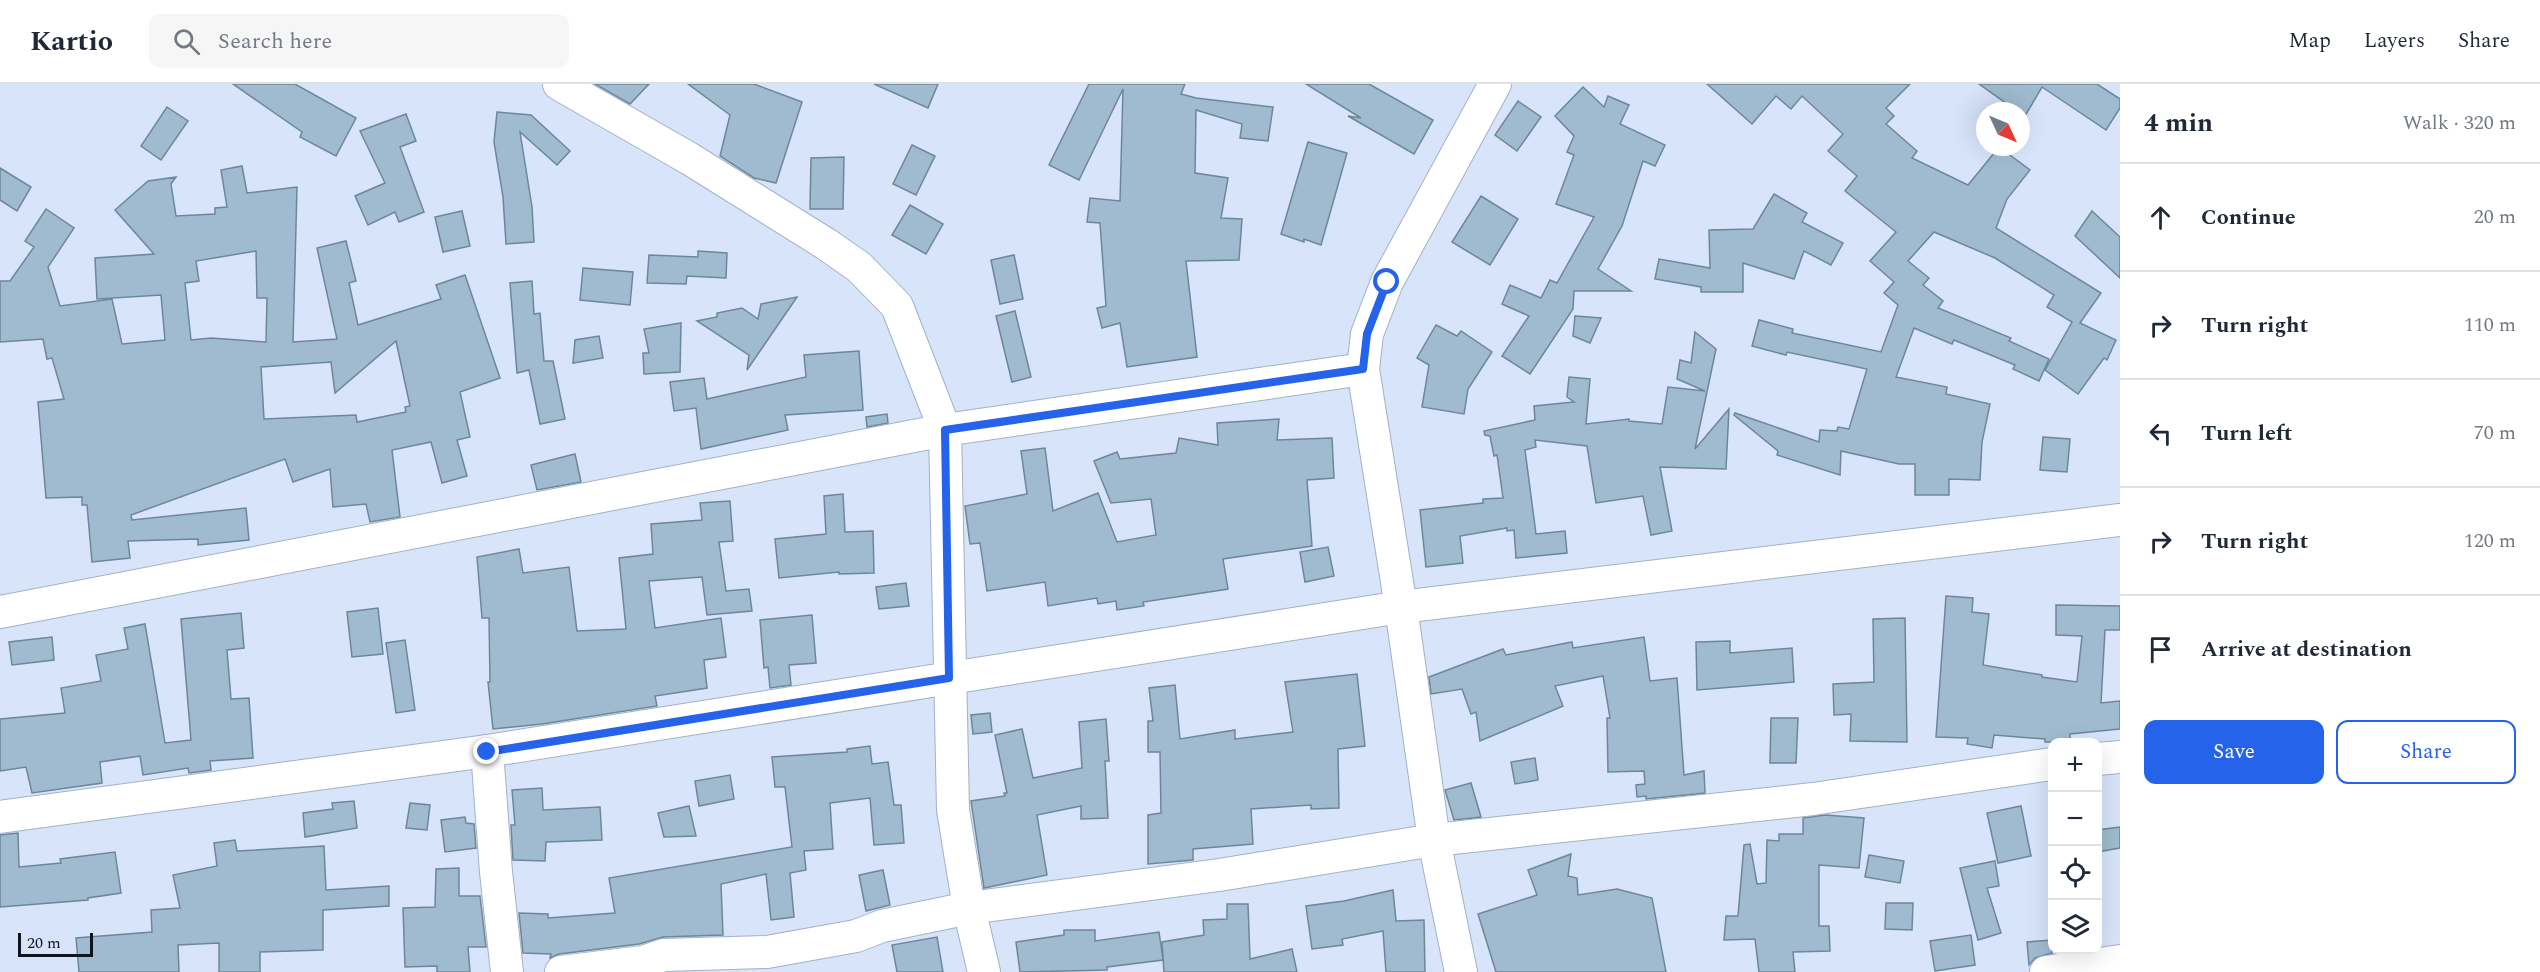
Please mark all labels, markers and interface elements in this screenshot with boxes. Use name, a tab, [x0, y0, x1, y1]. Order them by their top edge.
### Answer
search box	[149, 14, 569, 68]
text: Kartio	[30, 20, 113, 63]
icon: search	[170, 25, 203, 58]
text: Search here	[218, 25, 332, 58]
text: Map	[2289, 25, 2331, 57]
text: Layers	[2364, 25, 2425, 57]
text: Share	[2458, 25, 2510, 57]
north arrow	[1976, 102, 2030, 156]
text: 4 min	[2144, 103, 2213, 143]
text: Walk · 320 m	[2403, 108, 2516, 138]
icon: ahead	[2144, 201, 2177, 234]
text: Continue	[2201, 201, 2296, 234]
text: 20 m	[2474, 202, 2516, 232]
route start	[1373, 268, 1399, 294]
icon: right	[2144, 309, 2177, 342]
text: Turn right	[2201, 309, 2308, 342]
text: 110 m	[2464, 310, 2516, 340]
icon: left	[2144, 417, 2177, 450]
text: Turn left	[2201, 417, 2293, 450]
text: 70 m	[2474, 418, 2516, 448]
icon: right	[2144, 525, 2177, 558]
text: Turn right	[2201, 525, 2308, 558]
text: 120 m	[2464, 526, 2516, 556]
icon: arrive	[2144, 633, 2177, 666]
text: Arrive at destination	[2201, 633, 2412, 666]
button: Save	[2144, 720, 2324, 784]
button: Share	[2336, 720, 2516, 784]
route end	[473, 738, 499, 764]
map controls	[2048, 738, 2102, 954]
button: +	[2048, 738, 2102, 792]
button: −	[2048, 792, 2102, 846]
button: locate	[2048, 846, 2102, 900]
button: layers	[2048, 900, 2102, 954]
scale bar	[18, 930, 93, 958]
text: 20 m	[27, 931, 61, 955]

